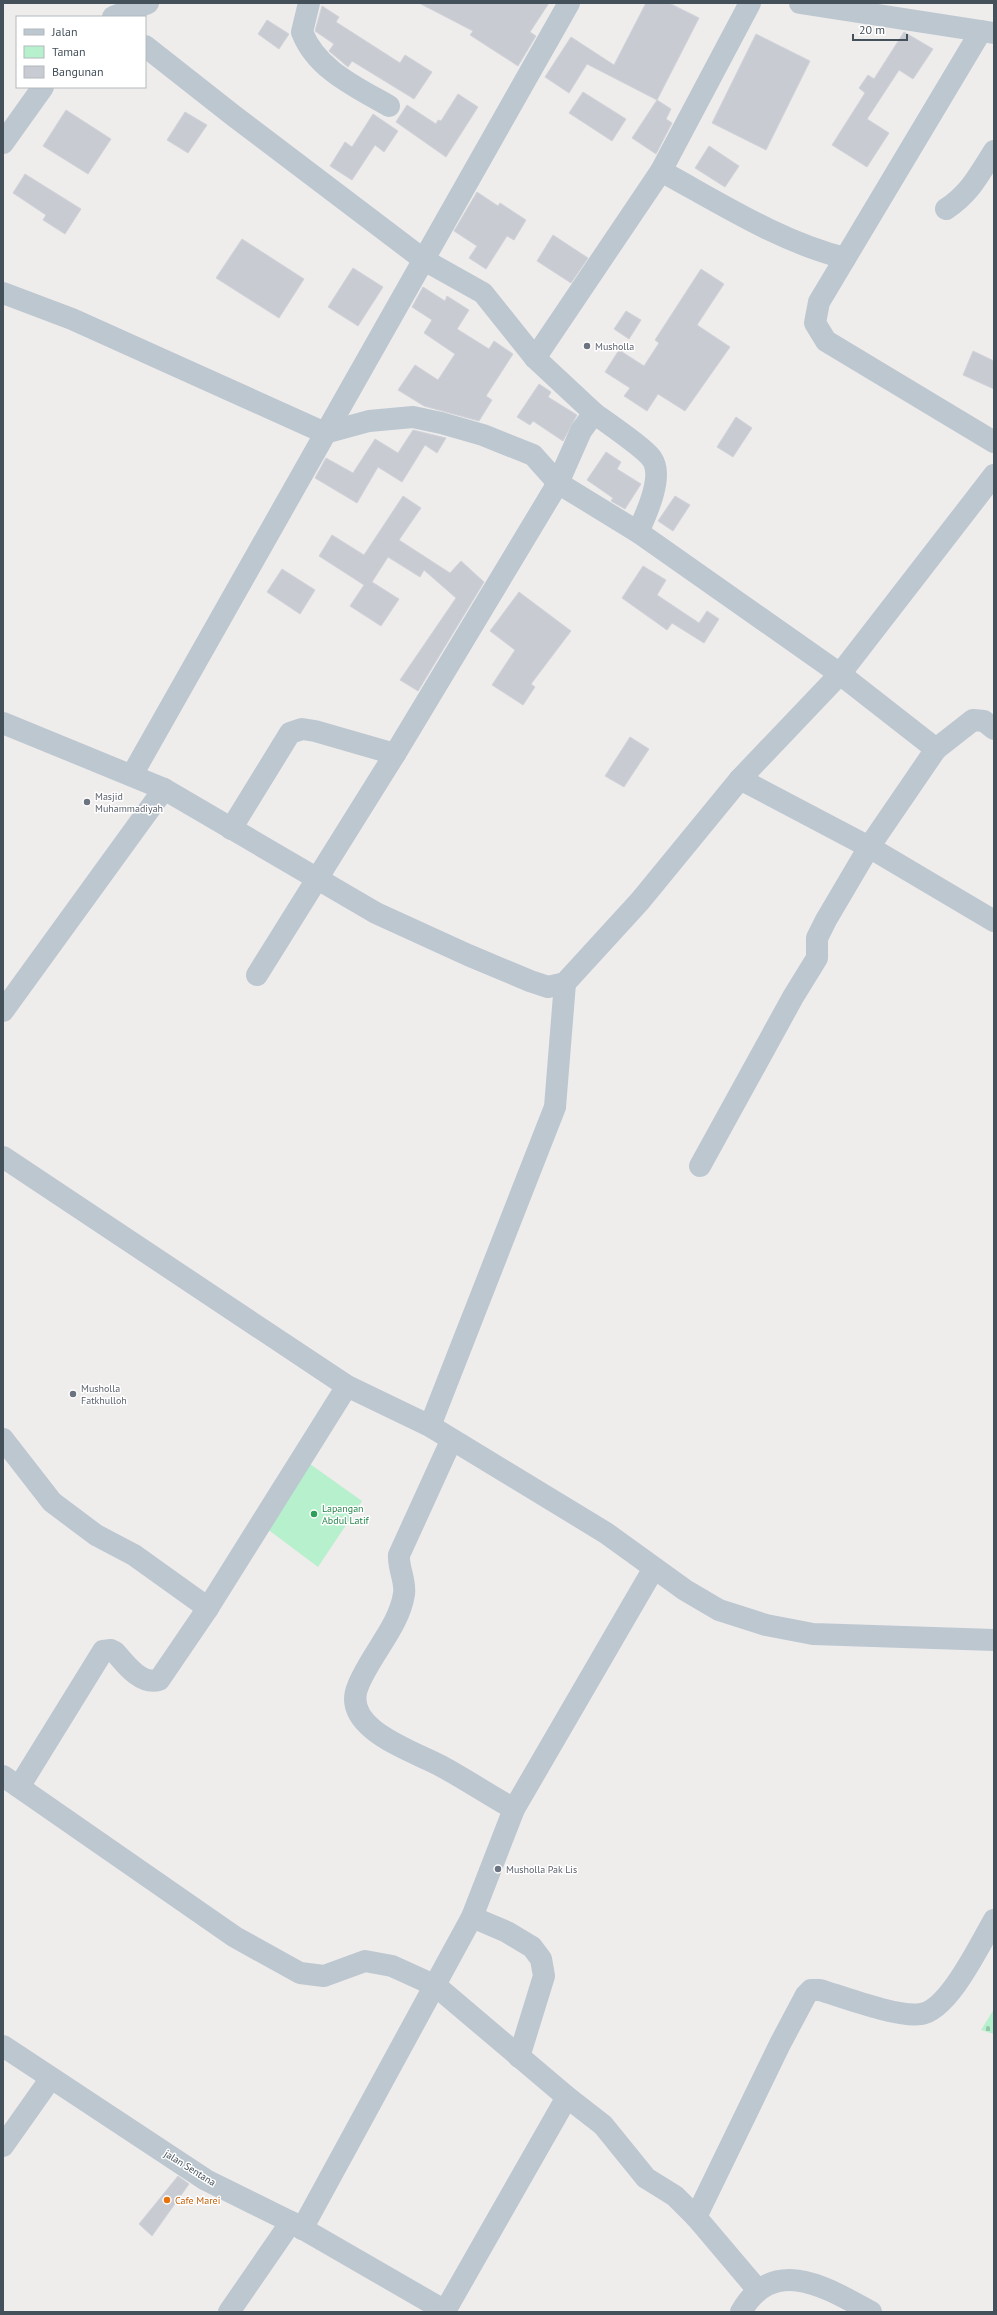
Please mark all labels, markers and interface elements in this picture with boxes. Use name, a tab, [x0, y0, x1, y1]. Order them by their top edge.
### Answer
legend	[16, 16, 146, 88]
scale bar	[853, 16, 907, 42]
text: 20 m	[859, 22, 885, 37]
text: Jalan	[51, 24, 77, 39]
text: Taman	[52, 44, 86, 59]
text: Bangunan	[52, 64, 104, 79]
place label: Musholla	[595, 340, 634, 353]
marker: Musholla	[582, 341, 592, 351]
place label: Masjid Muhammadiyah	[95, 790, 163, 815]
marker: Masjid Muhammadiyah	[82, 797, 92, 807]
place label: Musholla Fatkhulloh	[81, 1382, 127, 1407]
marker: Musholla Fatkhulloh	[68, 1389, 78, 1399]
place label: Lapangan Abdul Latif	[322, 1502, 370, 1527]
marker: Lapangan Abdul Latif	[309, 1509, 319, 1519]
place label: Musholla Pak Lis	[506, 1863, 577, 1876]
marker: Musholla Pak Lis	[493, 1864, 503, 1874]
street label: jalan Sentana	[162, 2147, 218, 2189]
place label: Cafe Marei	[175, 2194, 220, 2207]
marker: Cafe Marei	[162, 2195, 172, 2205]

